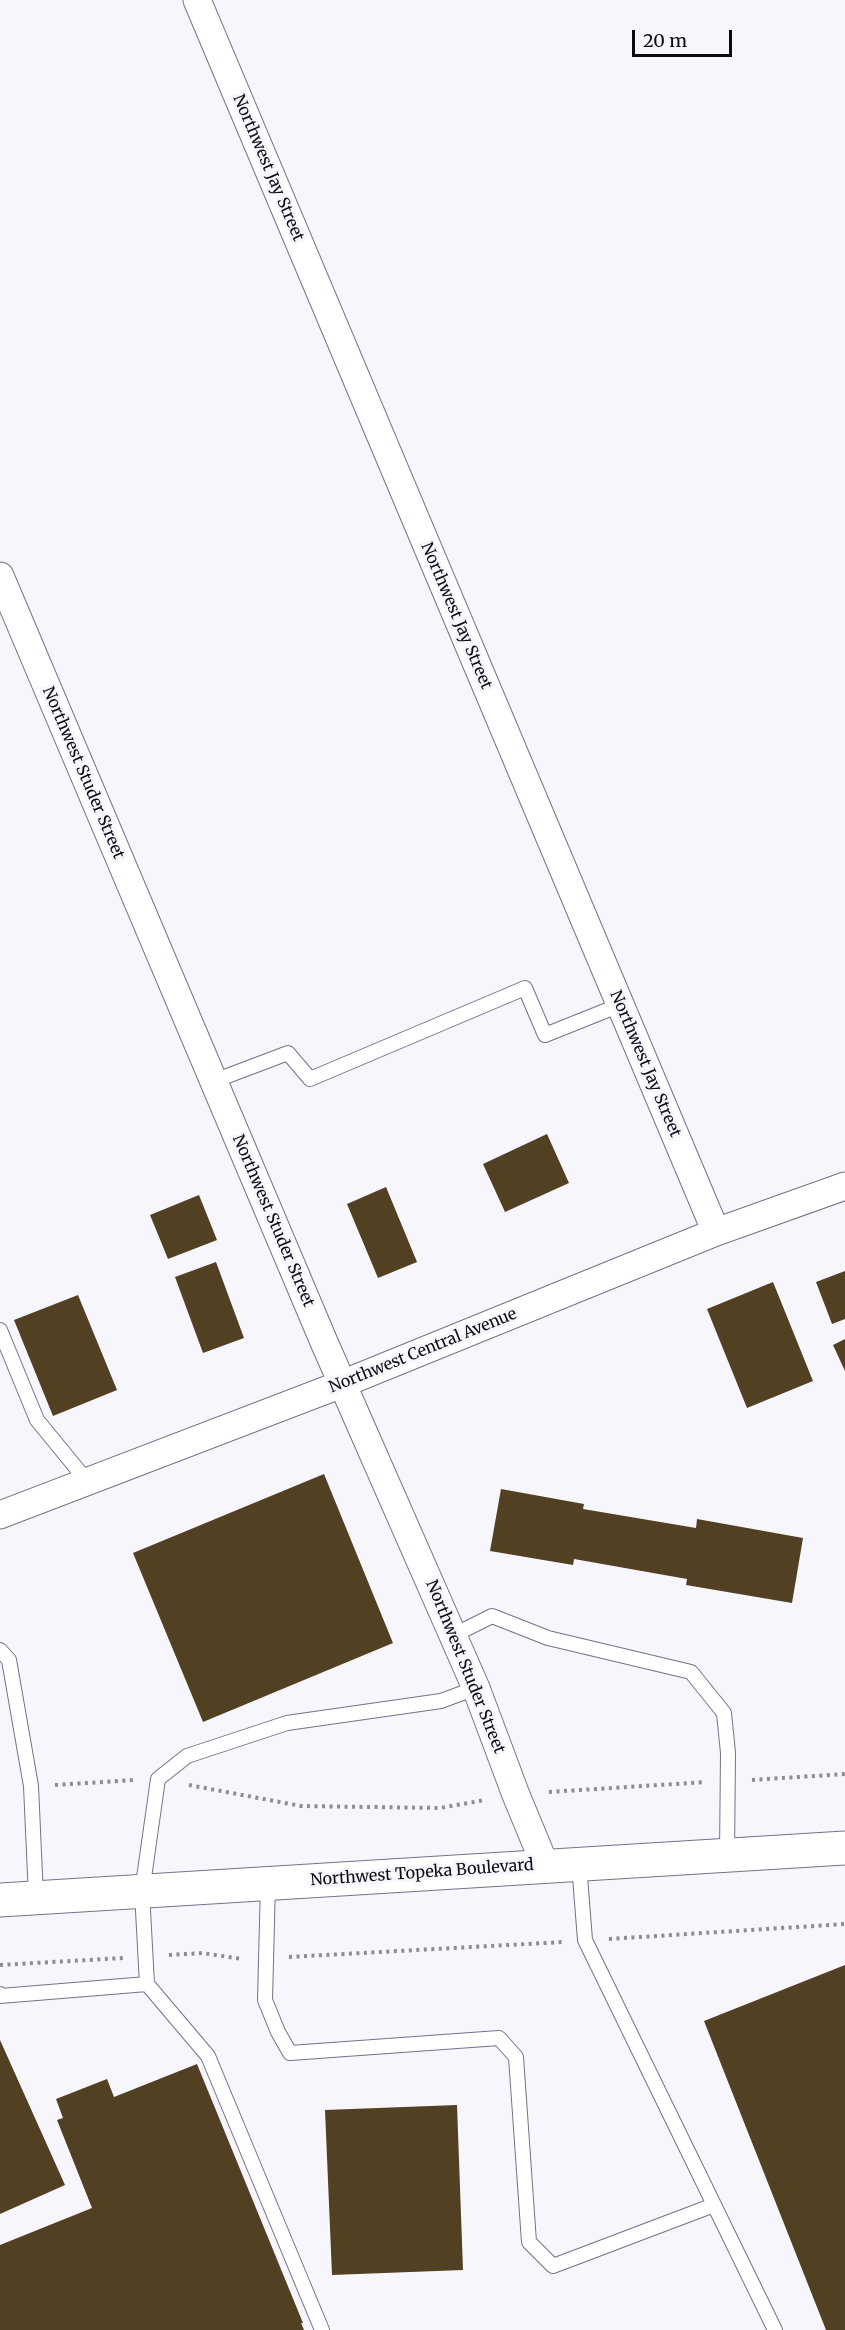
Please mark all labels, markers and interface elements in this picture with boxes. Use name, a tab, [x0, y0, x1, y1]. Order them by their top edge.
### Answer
scale bar	[635, 18, 736, 56]
text: 20 m	[643, 29, 687, 52]
street label: Northwest Jay Street	[228, 92, 308, 244]
street label: Northwest Jay Street	[416, 540, 496, 692]
street label: Northwest Studer Street	[38, 684, 128, 862]
street label: Northwest Jay Street	[605, 988, 685, 1140]
street label: Northwest Studer Street	[228, 1132, 318, 1310]
street label: Northwest Central Avenue	[326, 1304, 520, 1398]
street label: Northwest Studer Street	[421, 1577, 509, 1757]
street label: Northwest Topeka Boulevard	[310, 1856, 534, 1890]

